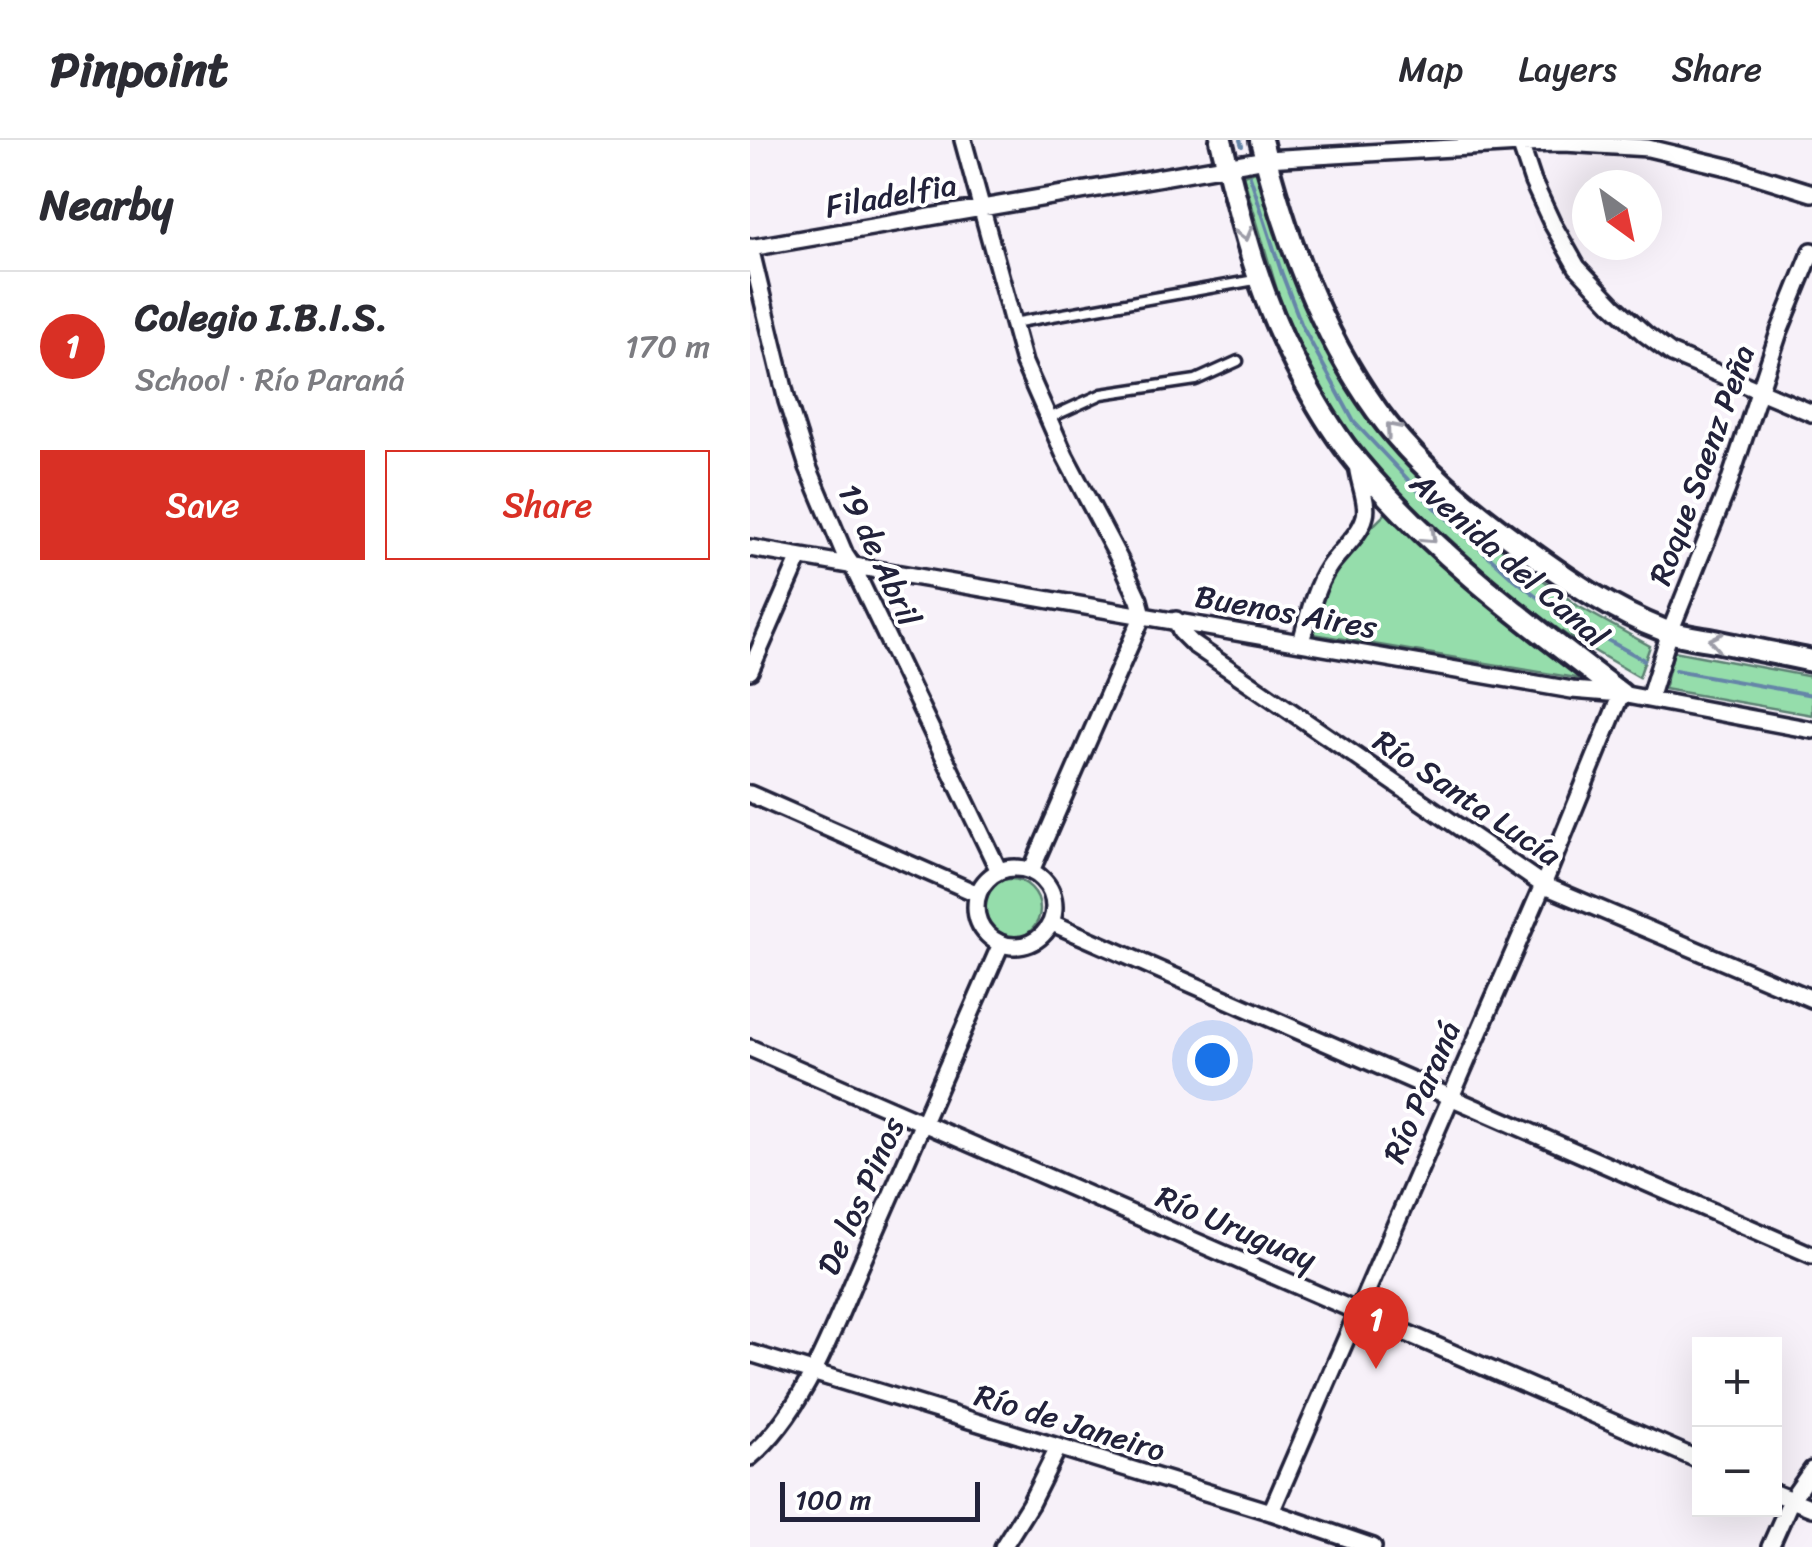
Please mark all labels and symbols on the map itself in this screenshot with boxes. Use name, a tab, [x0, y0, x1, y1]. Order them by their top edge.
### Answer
street label: Filadelfia	[821, 156, 961, 236]
north arrow	[1572, 170, 1662, 260]
one-way arrow	[1234, 225, 1255, 243]
street label: Roque Saenz Peña	[1632, 337, 1772, 593]
one-way arrow	[1386, 422, 1404, 440]
street label: Avenida del Canal	[1396, 456, 1622, 664]
street label: 19 de Abril	[821, 474, 937, 637]
one-way arrow	[1418, 525, 1437, 543]
street label: Buenos Aires	[1190, 568, 1382, 656]
one-way arrow	[1708, 632, 1725, 653]
street label: Río Santa Lucía	[1361, 714, 1574, 883]
street label: Río Paraná	[1366, 1012, 1478, 1172]
your location	[1187, 1035, 1238, 1086]
street label: De los Pinos	[801, 1107, 922, 1285]
street label: Río Uruguay	[1147, 1169, 1326, 1288]
pin: 1	[1344, 1286, 1408, 1369]
street label: Río de Janeiro	[967, 1367, 1173, 1479]
scale bar	[780, 1477, 980, 1522]

